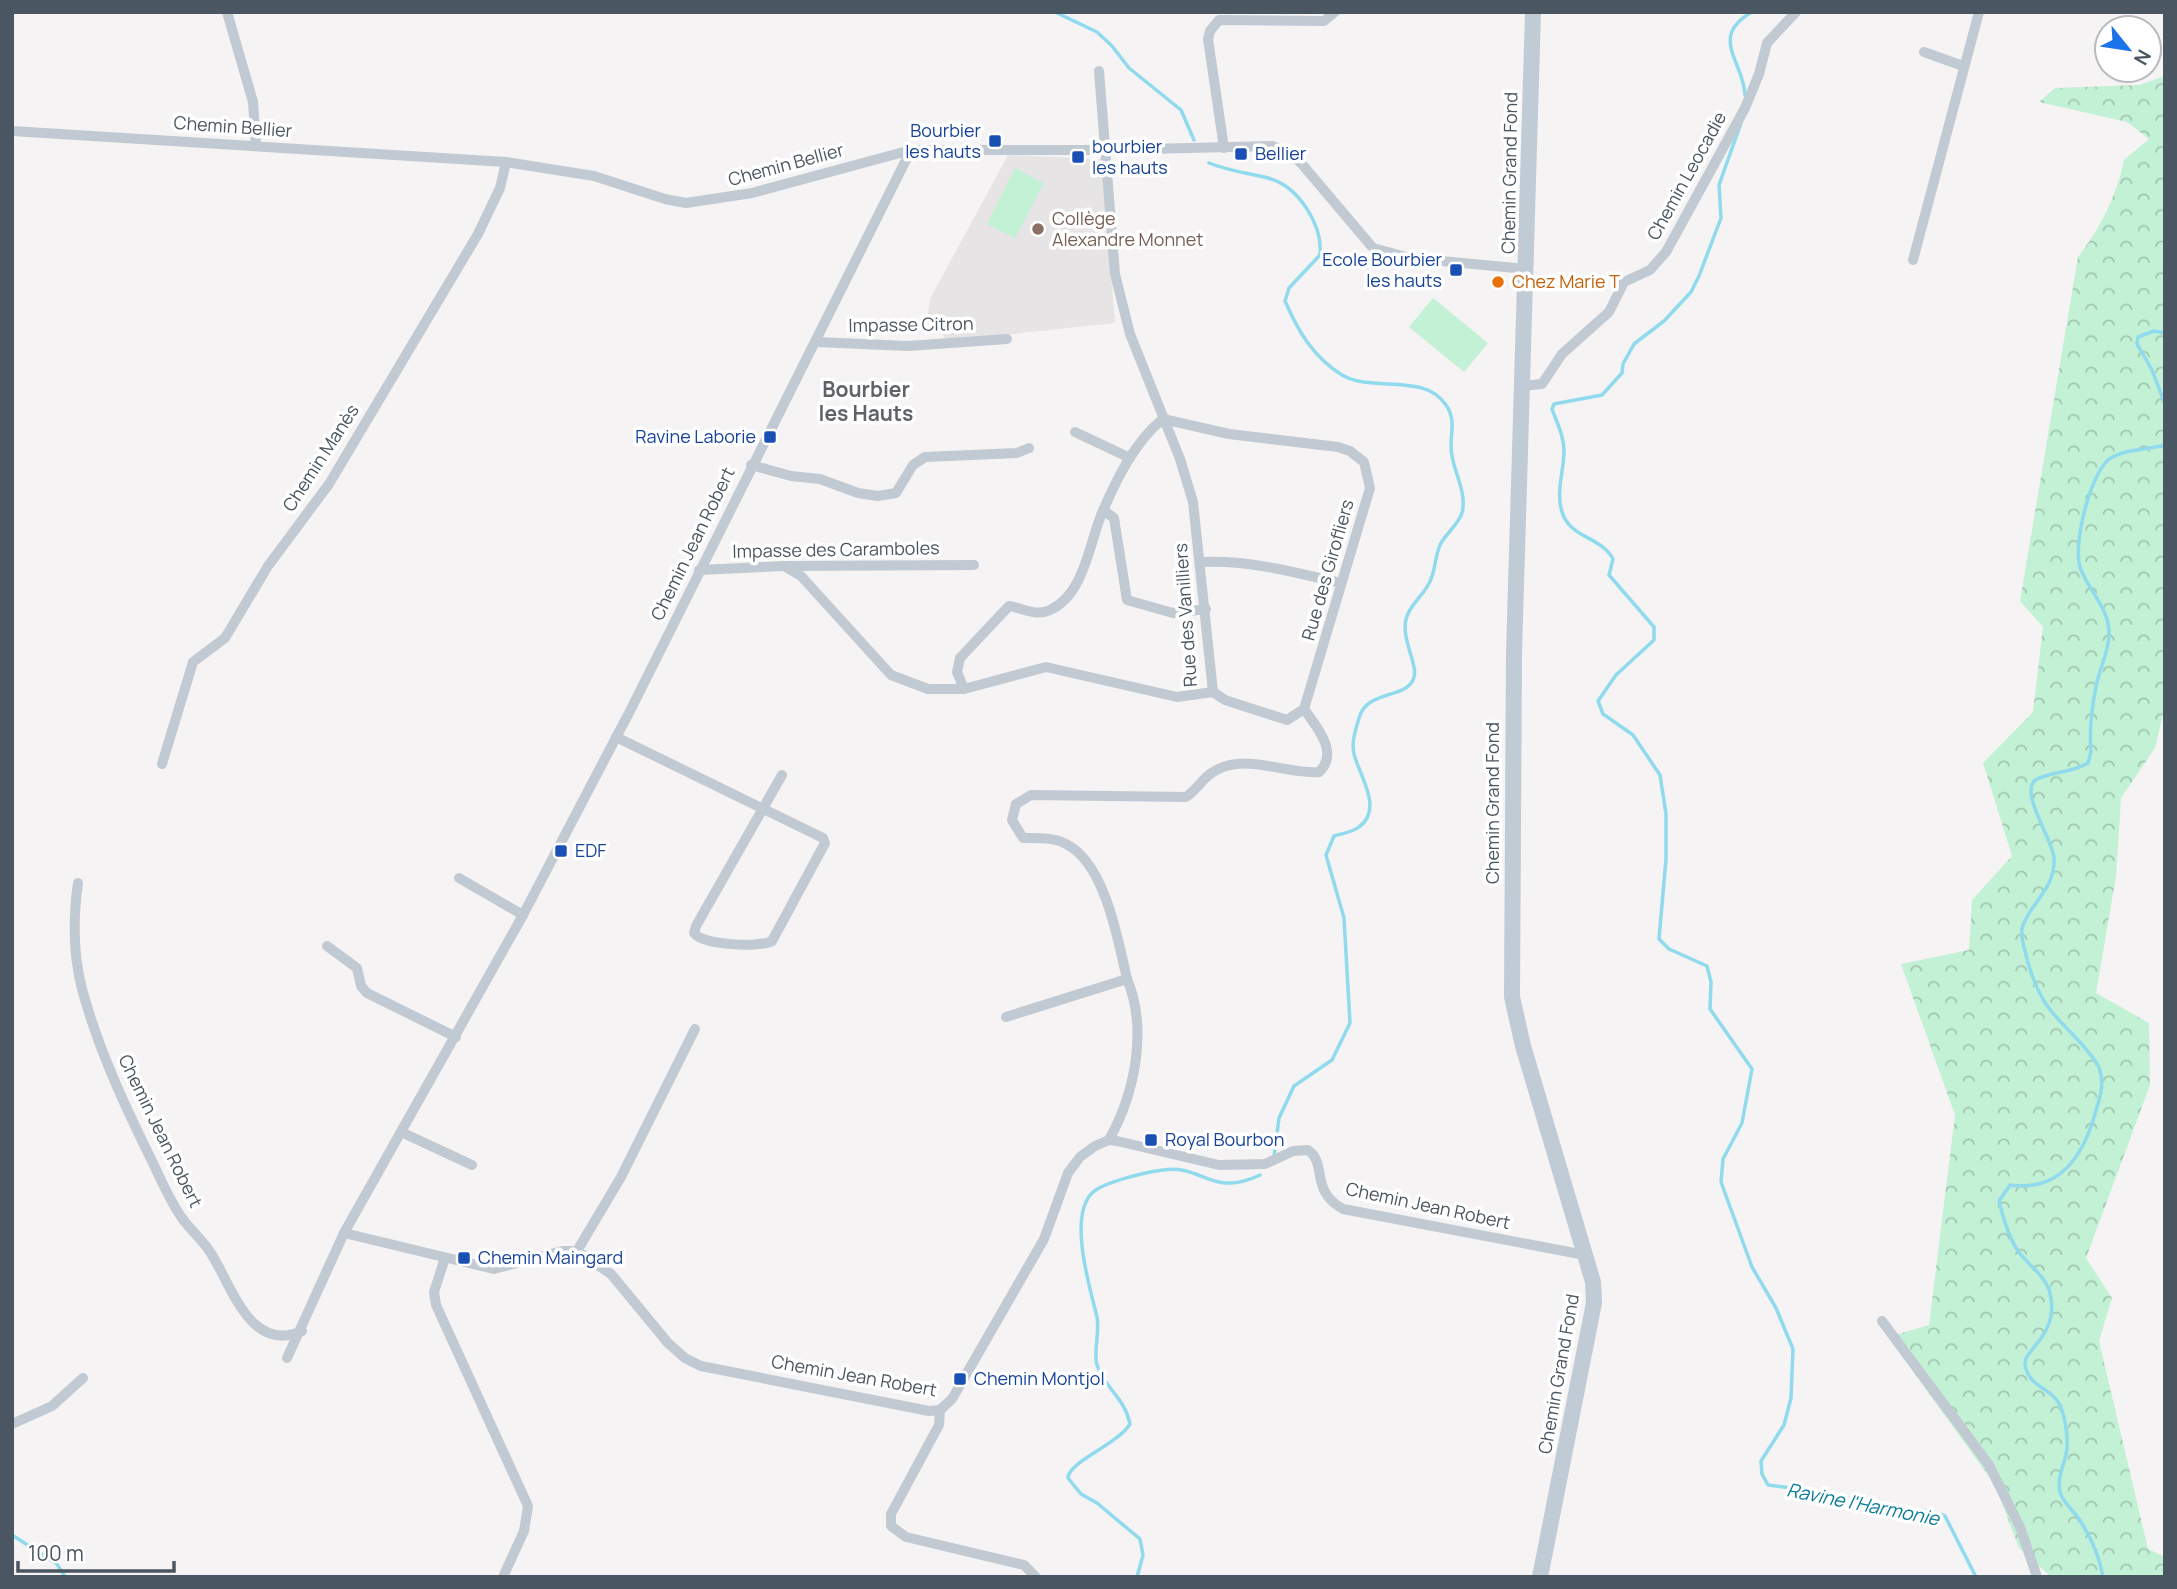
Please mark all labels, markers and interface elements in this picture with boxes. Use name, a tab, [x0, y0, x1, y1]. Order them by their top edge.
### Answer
north arrow	[2093, 14, 2163, 84]
text: N	[2128, 45, 2157, 70]
street label: Chemin Grand Fond	[1496, 92, 1522, 254]
street label: Chemin Leocadie	[1641, 107, 1731, 244]
street label: Chemin Bellier	[173, 110, 294, 142]
place label: Bourbier les hauts	[905, 118, 982, 163]
marker: Bourbier les hauts	[987, 133, 1003, 149]
place label: bourbier les hauts	[1092, 134, 1168, 179]
street label: Chemin Bellier	[725, 137, 847, 191]
place label: Bellier	[1255, 141, 1307, 165]
marker: Bellier	[1233, 146, 1249, 162]
marker: bourbier les hauts	[1070, 149, 1086, 165]
place label: Collège Alexandre Monnet	[1052, 206, 1203, 251]
marker: Collège Alexandre Monnet	[1030, 221, 1046, 237]
place label: Ecole Bourbier les hauts	[1322, 247, 1443, 292]
marker: Ecole Bourbier les hauts	[1448, 262, 1464, 278]
place label: Chez Marie T	[1512, 269, 1620, 293]
marker: Chez Marie T	[1490, 274, 1506, 290]
street label: Impasse Citron	[848, 311, 974, 337]
district label: Bourbier les Hauts	[819, 375, 913, 427]
street label: Chemin Manès	[276, 399, 364, 516]
place label: Ravine Laborie	[635, 424, 756, 448]
marker: Ravine Laborie	[762, 429, 778, 445]
street label: Chemin Jean Robert	[645, 463, 740, 624]
street label: Rue des Girofliers	[1295, 496, 1359, 643]
street label: Impasse des Caramboles	[732, 535, 940, 563]
street label: Rue des Vanilliers	[1168, 542, 1202, 688]
street label: Chemin Grand Fond	[1480, 722, 1504, 884]
place label: EDF	[575, 838, 606, 862]
marker: EDF	[553, 843, 569, 859]
street label: Chemin Jean Robert	[113, 1050, 208, 1211]
place label: Royal Bourbon	[1165, 1127, 1284, 1151]
marker: Royal Bourbon	[1143, 1132, 1159, 1148]
street label: Chemin Jean Robert	[1344, 1176, 1513, 1234]
place label: Chemin Maingard	[478, 1245, 623, 1269]
marker: Chemin Maingard	[456, 1250, 472, 1266]
street label: Chemin Grand Fond	[1532, 1292, 1584, 1456]
street label: Chemin Jean Robert	[770, 1349, 939, 1401]
place label: Chemin Montjol	[974, 1366, 1105, 1390]
marker: Chemin Montjol	[952, 1371, 968, 1387]
water label: Ravine l'Harmonie	[1785, 1476, 1943, 1532]
scale bar	[18, 1530, 173, 1574]
text: 100 m	[28, 1539, 84, 1567]

